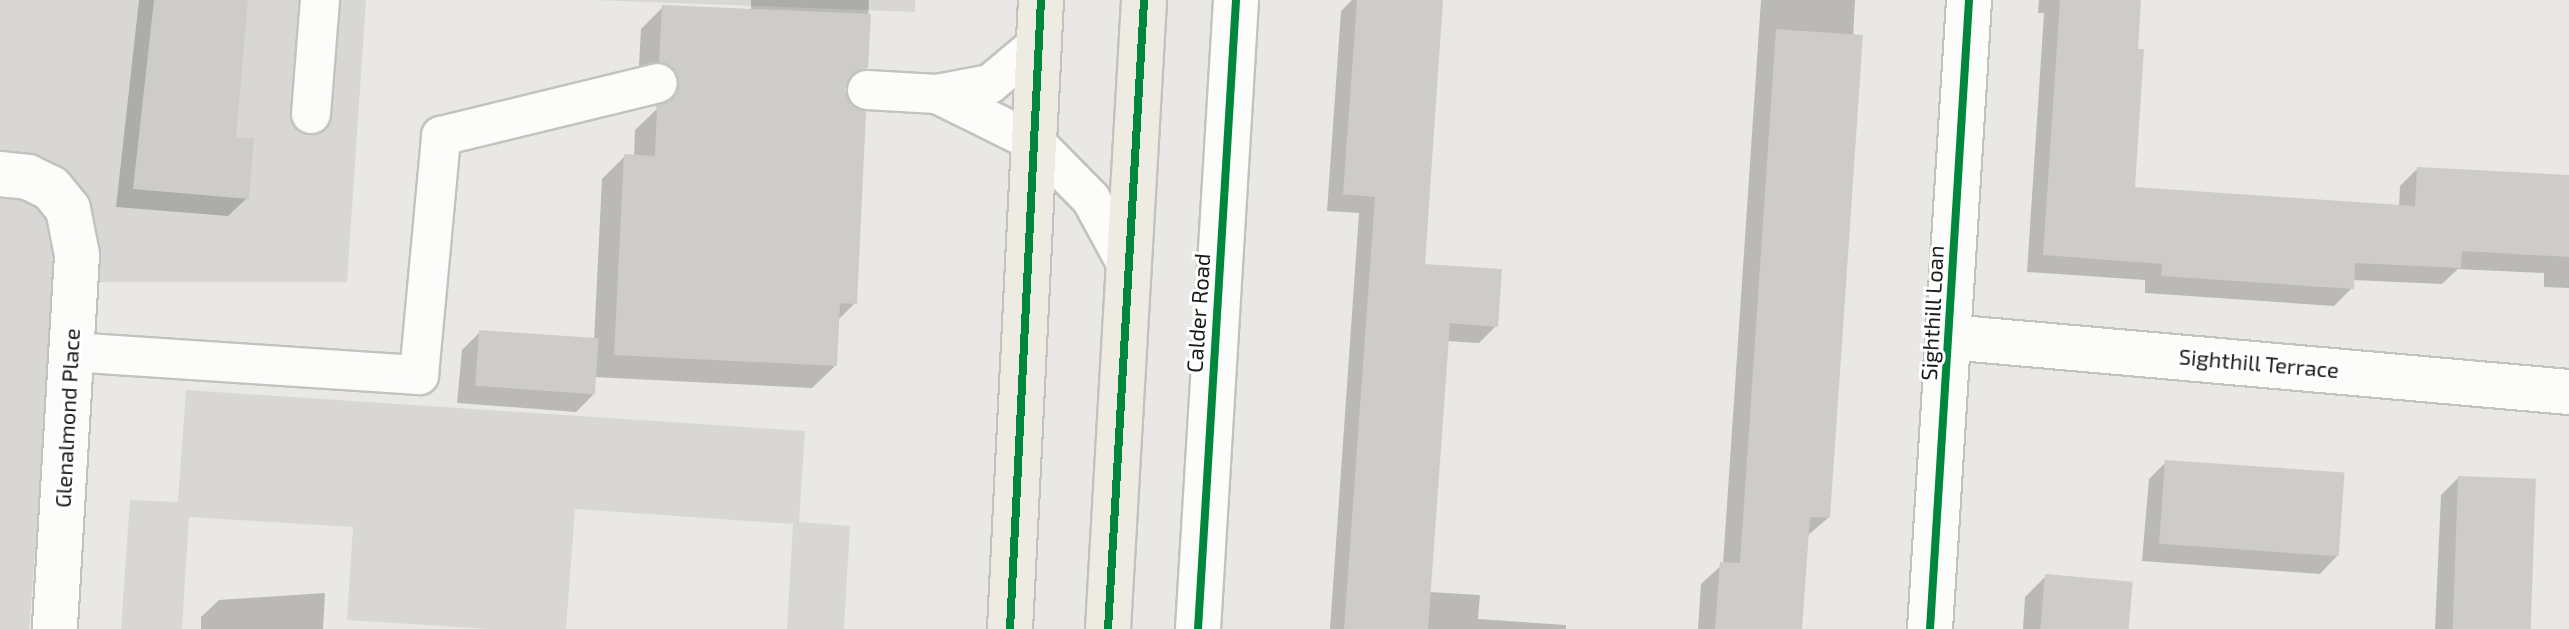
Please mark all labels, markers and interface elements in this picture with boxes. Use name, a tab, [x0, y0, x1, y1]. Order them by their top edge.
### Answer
street label: Sighthill Loan	[1915, 244, 1949, 382]
street label: Calder Road	[1181, 252, 1215, 374]
street label: Glenalmond Place	[49, 328, 85, 508]
street label: Sighthill Terrace	[2177, 343, 2341, 383]

